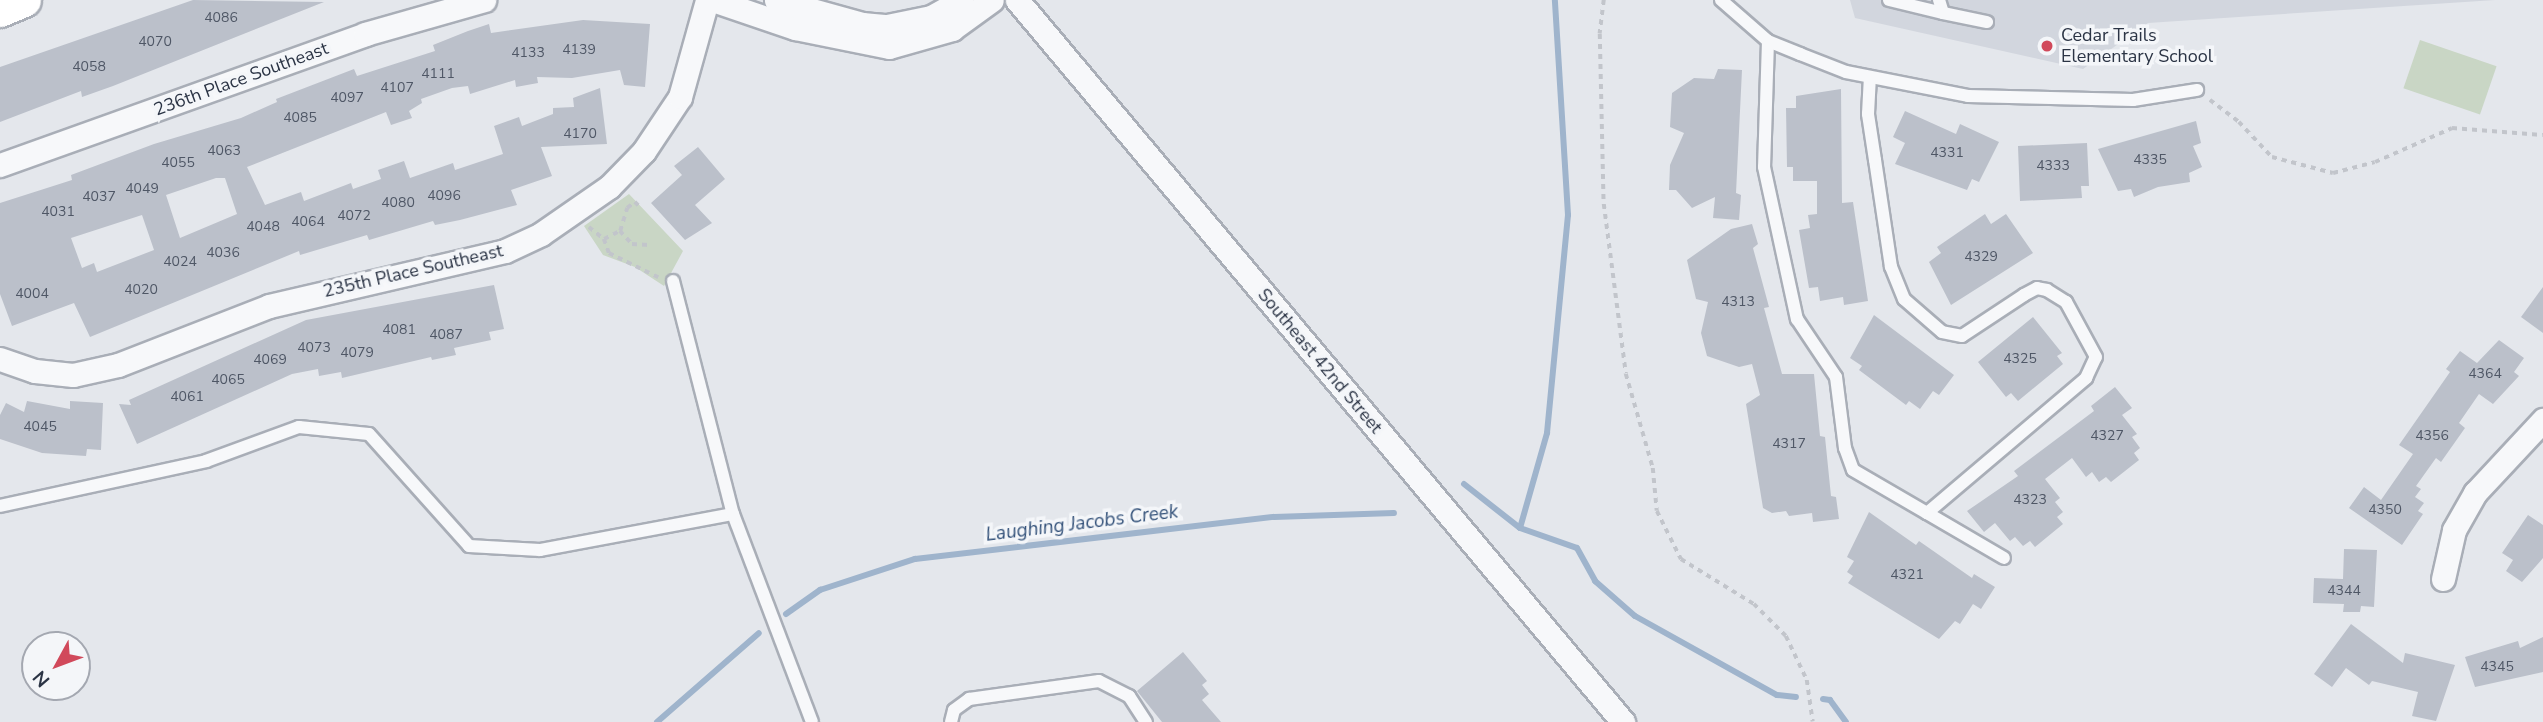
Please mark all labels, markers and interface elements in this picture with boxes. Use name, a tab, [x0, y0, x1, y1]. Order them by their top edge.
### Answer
house number: 4086	[204, 10, 238, 26]
place label: Cedar Trails Elementary School	[2061, 25, 2213, 68]
house number: 4070	[138, 34, 172, 50]
street label: 236th Place Southeast	[151, 37, 331, 121]
marker: Cedar Trails Elementary School	[2039, 38, 2055, 54]
house number: 4139	[562, 42, 596, 58]
house number: 4133	[511, 45, 545, 61]
house number: 4058	[72, 59, 106, 75]
house number: 4111	[421, 66, 455, 82]
house number: 4107	[380, 80, 414, 96]
house number: 4097	[330, 90, 364, 106]
house number: 4085	[283, 110, 317, 126]
house number: 4170	[563, 126, 597, 142]
house number: 4063	[207, 143, 241, 159]
house number: 4331	[1930, 145, 1964, 161]
house number: 4335	[2133, 152, 2167, 168]
house number: 4055	[161, 155, 195, 171]
house number: 4333	[2036, 158, 2070, 174]
house number: 4049	[125, 181, 159, 197]
house number: 4096	[427, 188, 461, 204]
house number: 4037	[82, 189, 116, 205]
house number: 4080	[381, 195, 415, 211]
house number: 4031	[41, 204, 75, 220]
house number: 4072	[337, 208, 371, 224]
house number: 4064	[291, 214, 325, 230]
house number: 4048	[246, 219, 280, 235]
street label: 235th Place Southeast	[321, 240, 505, 302]
house number: 4036	[206, 245, 240, 261]
house number: 4329	[1964, 249, 1998, 265]
house number: 4024	[163, 254, 197, 270]
house number: 4020	[124, 282, 158, 298]
street label: Southeast 42nd Street	[1253, 284, 1387, 438]
house number: 4004	[15, 286, 49, 302]
house number: 4313	[1721, 294, 1755, 310]
house number: 4081	[382, 322, 416, 338]
house number: 4087	[429, 327, 463, 343]
house number: 4073	[297, 340, 331, 356]
house number: 4079	[340, 345, 374, 361]
house number: 4325	[2003, 351, 2037, 367]
house number: 4069	[253, 352, 287, 368]
house number: 4364	[2468, 366, 2502, 382]
house number: 4065	[211, 372, 245, 388]
house number: 4061	[170, 389, 204, 405]
house number: 4045	[23, 419, 57, 435]
house number: 4327	[2090, 428, 2124, 444]
house number: 4356	[2415, 428, 2449, 444]
house number: 4317	[1772, 436, 1806, 452]
house number: 4323	[2013, 492, 2047, 508]
water label: Laughing Jacobs Creek	[984, 501, 1180, 547]
house number: 4350	[2368, 502, 2402, 518]
house number: 4321	[1890, 567, 1924, 583]
house number: 4344	[2327, 583, 2361, 599]
north arrow	[21, 631, 91, 701]
house number: 4345	[2480, 659, 2514, 675]
text: N	[27, 665, 56, 692]

